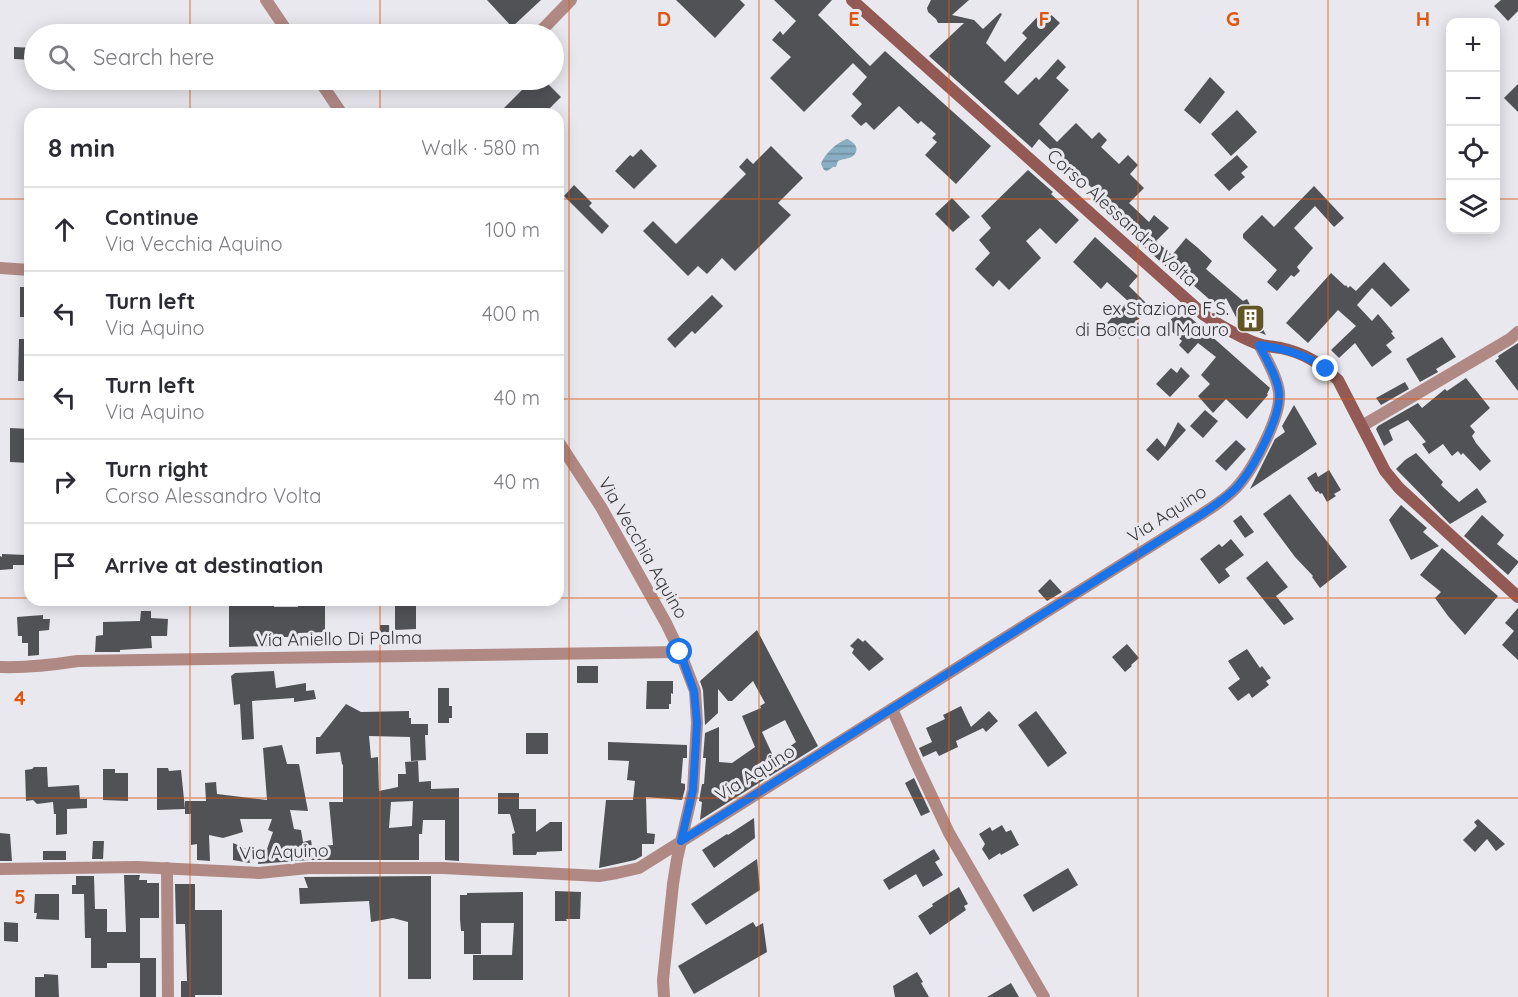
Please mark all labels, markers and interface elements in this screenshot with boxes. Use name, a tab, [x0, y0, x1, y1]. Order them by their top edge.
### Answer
text: D	[657, 6, 671, 31]
text: E	[848, 6, 860, 31]
text: F	[1038, 6, 1050, 31]
text: G	[1226, 6, 1240, 31]
text: H	[1416, 6, 1430, 31]
map controls	[1446, 18, 1500, 234]
button: +	[1446, 18, 1500, 72]
search box	[24, 24, 564, 90]
icon: search	[45, 41, 78, 74]
text: Search here	[93, 43, 214, 71]
button: −	[1446, 72, 1500, 126]
button: locate	[1446, 126, 1500, 180]
text: 8 min	[48, 131, 115, 164]
text: Walk · 580 m	[421, 135, 540, 160]
street label: Corso Alessandro Volta	[1042, 144, 1202, 291]
button: layers	[1446, 180, 1500, 234]
text: Continue	[105, 203, 199, 231]
icon: ahead	[48, 213, 81, 246]
text: 100 m	[485, 217, 540, 242]
text: Via Vecchia Aquino	[105, 231, 283, 256]
text: Turn left	[105, 287, 195, 315]
icon: left	[48, 297, 81, 330]
place label: ex Stazione F.S. di Boccia al Mauro	[1075, 297, 1229, 341]
text: 400 m	[482, 301, 540, 326]
building icon: ex Stazione F.S. di Boccia al Mauro	[1234, 303, 1266, 335]
text: Via Aquino	[105, 315, 205, 340]
route end	[1312, 355, 1338, 381]
text: Turn left	[105, 371, 195, 399]
icon: left	[48, 381, 81, 414]
text: 40 m	[494, 385, 540, 410]
text: Via Aquino	[105, 399, 205, 424]
text: Turn right	[105, 455, 209, 483]
icon: right	[48, 465, 81, 498]
text: 40 m	[494, 469, 540, 494]
street label: Via Vecchia Aquino	[594, 473, 693, 623]
street label: Via Aquino	[1123, 480, 1211, 548]
text: Corso Alessandro Volta	[105, 483, 321, 508]
icon: arrive	[48, 549, 81, 582]
text: Arrive at destination	[105, 551, 323, 579]
street label: Via Aniello Di Palma	[256, 626, 422, 651]
route start	[666, 638, 692, 664]
text: 4	[14, 685, 26, 710]
street label: Via Aquino	[711, 739, 799, 806]
street label: Via Aquino	[239, 838, 329, 865]
text: 5	[14, 884, 26, 909]

